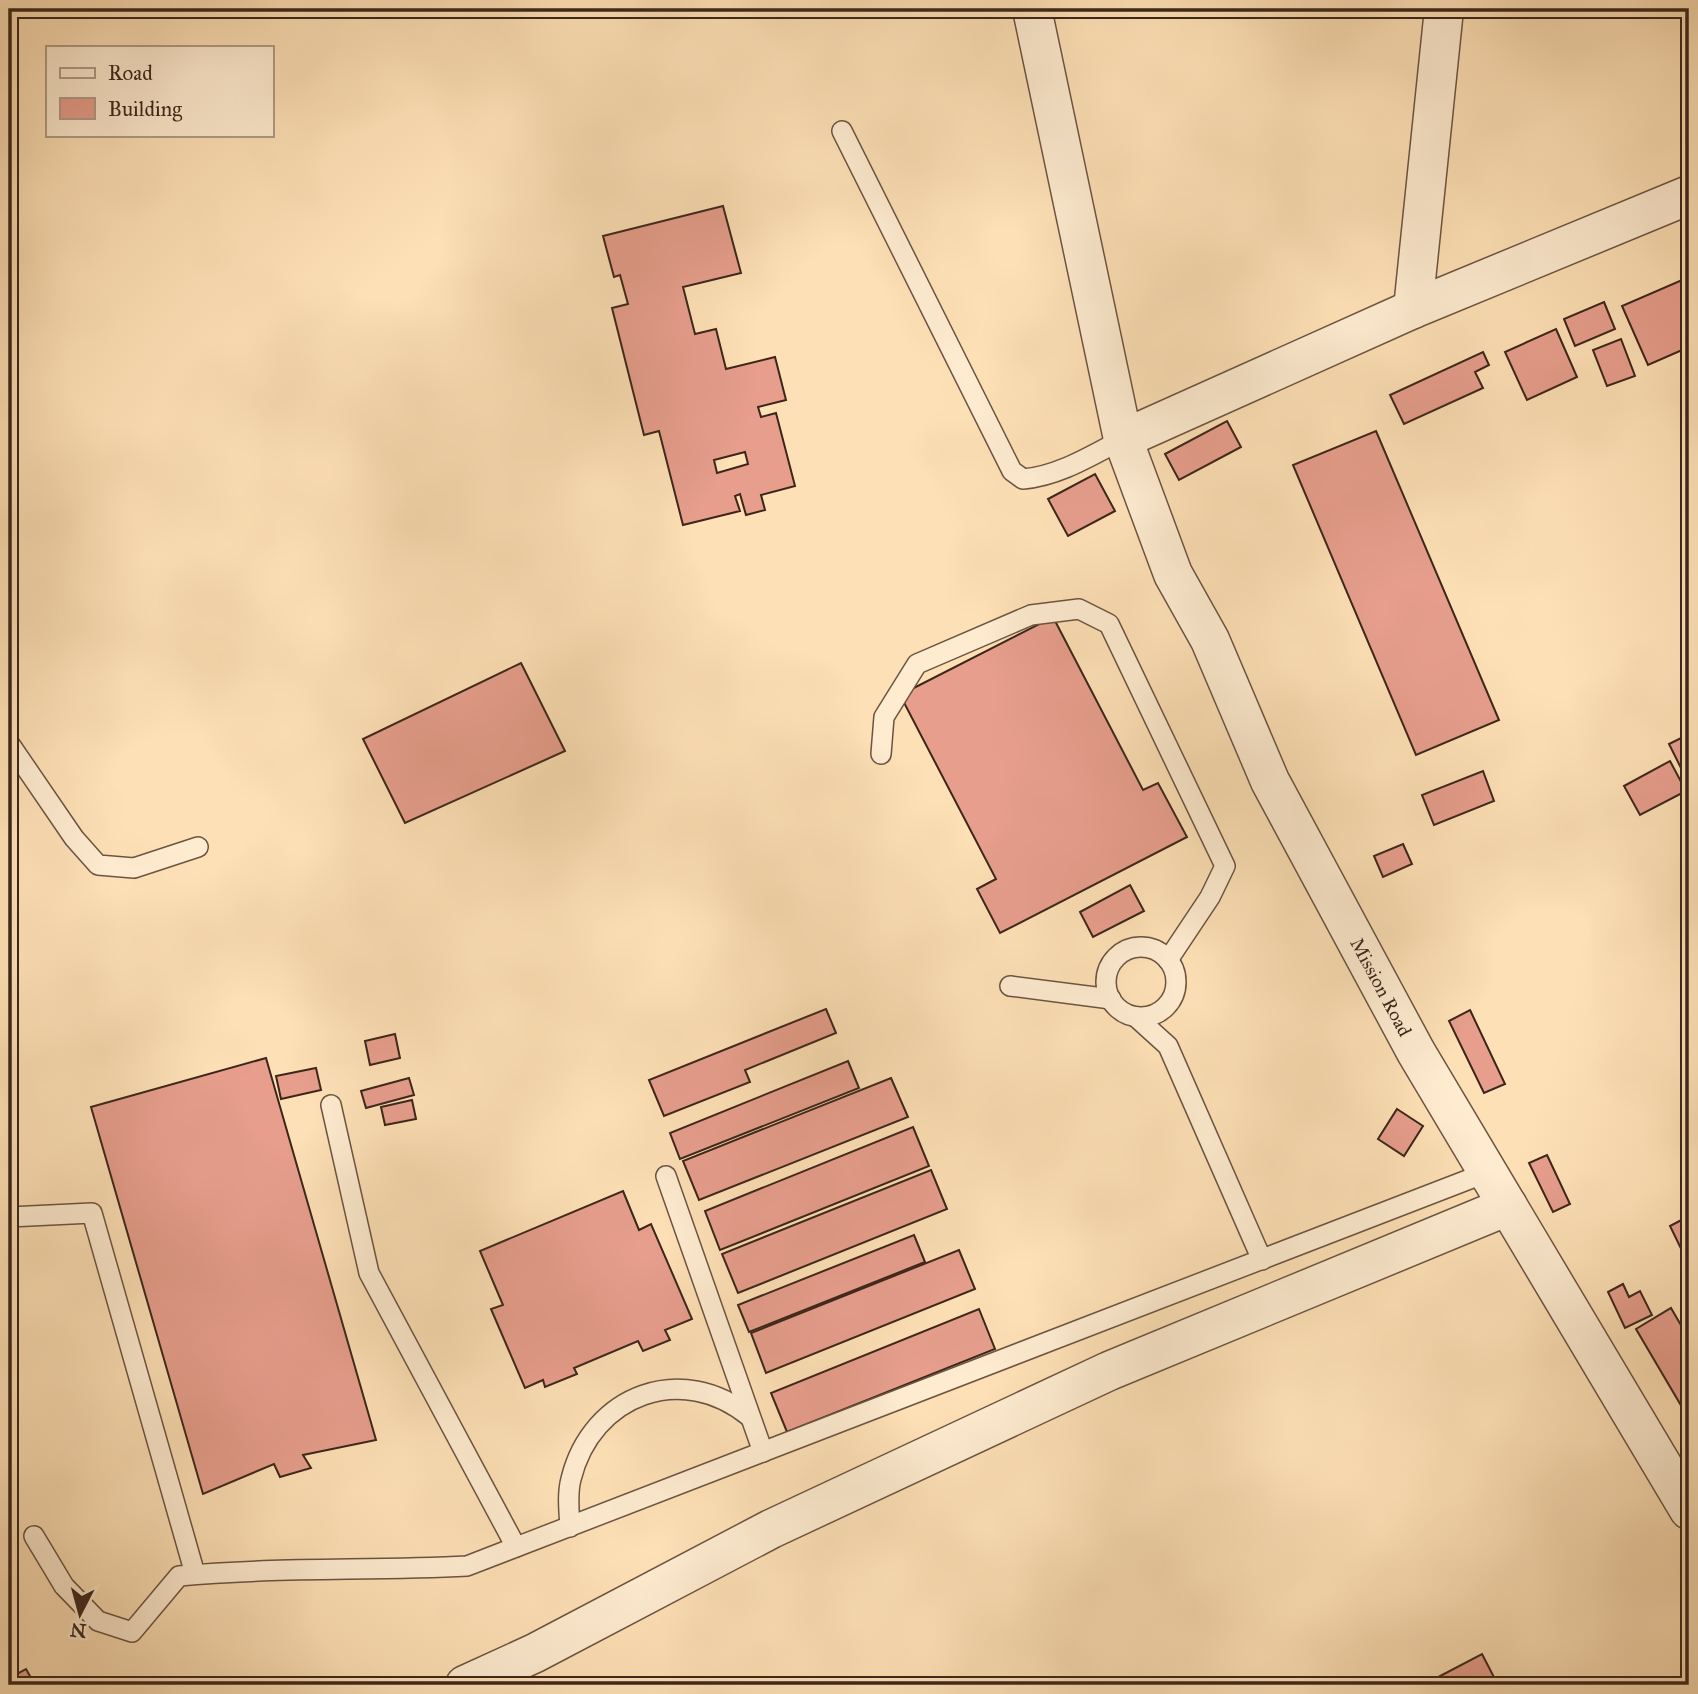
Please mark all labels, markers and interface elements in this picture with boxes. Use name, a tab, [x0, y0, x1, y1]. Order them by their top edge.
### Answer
legend	[46, 46, 273, 136]
text: Road	[108, 60, 153, 86]
text: Building	[108, 96, 182, 122]
street label: Mission Road	[1345, 934, 1417, 1041]
north arrow	[46, 1578, 116, 1648]
text: N	[69, 1618, 87, 1643]

